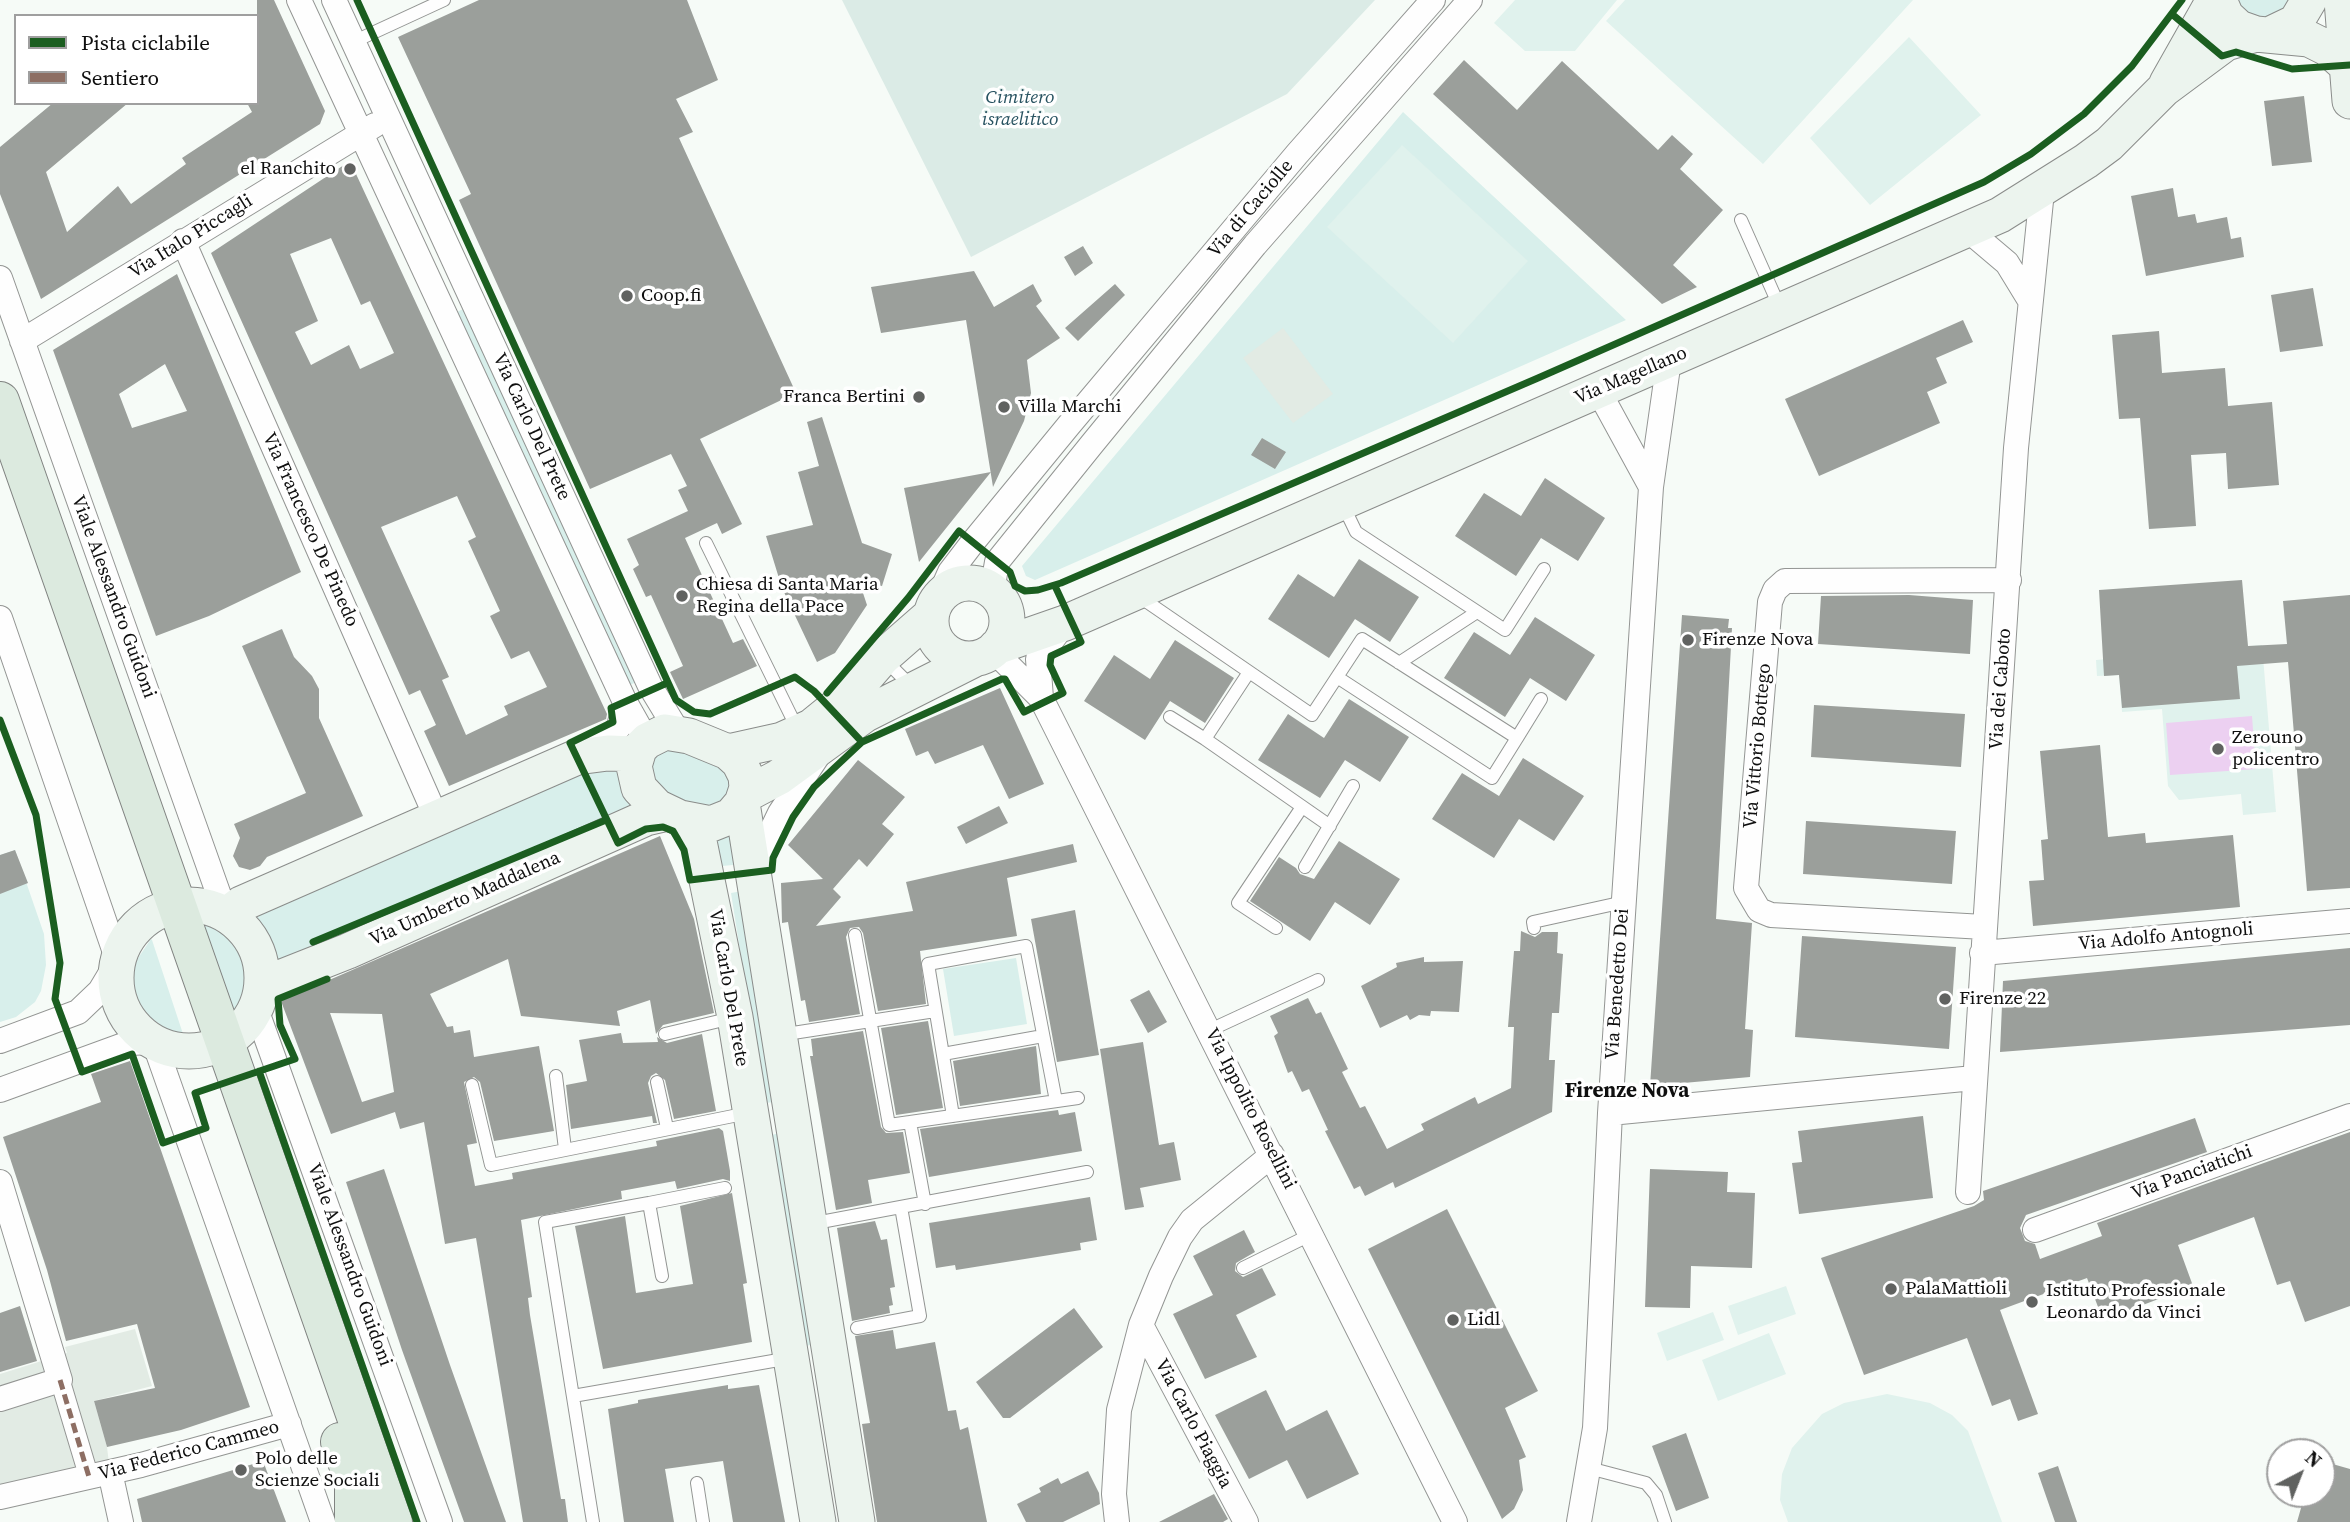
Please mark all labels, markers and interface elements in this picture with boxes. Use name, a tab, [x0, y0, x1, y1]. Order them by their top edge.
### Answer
legend	[14, 14, 259, 105]
text: Pista ciclabile	[81, 28, 210, 57]
text: Sentiero	[81, 63, 159, 92]
park label: Cimitero israelitico	[982, 87, 1058, 131]
street label: Via di Caciolle	[1203, 155, 1299, 263]
place label: el Ranchito	[240, 158, 336, 180]
marker: el Ranchito	[342, 161, 358, 177]
street label: Via Italo Piccagli	[125, 190, 257, 284]
place label: Coop.fi	[641, 285, 702, 307]
marker: Coop.fi	[619, 288, 635, 304]
street label: Via Magellano	[1571, 342, 1691, 410]
street label: Via Carlo Del Prete	[487, 350, 575, 504]
place label: Franca Bertini	[783, 386, 905, 408]
marker: Franca Bertini	[911, 389, 927, 405]
place label: Villa Marchi	[1018, 396, 1121, 418]
marker: Villa Marchi	[996, 399, 1012, 415]
street label: Via Francesco De Pinedo	[257, 429, 363, 631]
street label: Viale Alessandro Guidoni	[66, 492, 160, 702]
place label: Chiesa di Santa Maria Regina della Pace	[696, 574, 879, 618]
marker: Chiesa di Santa Maria Regina della Pace	[674, 588, 690, 604]
street label: Via dei Caboto	[1985, 627, 2017, 751]
place label: Firenze Nova	[1702, 629, 1813, 651]
marker: Firenze Nova	[1680, 632, 1696, 648]
street label: Via Vittorio Bottego	[1739, 662, 1777, 830]
place label: Zerouno policentro	[2232, 727, 2319, 771]
marker: Zerouno policentro	[2210, 741, 2226, 757]
street label: Via Umberto Maddalena	[366, 847, 564, 951]
street label: Via Carlo Del Prete	[703, 908, 753, 1068]
street label: Via Benedetto Dei	[1601, 908, 1635, 1060]
street label: Via Adolfo Antognoli	[2077, 918, 2255, 956]
place label: Firenze 22	[1959, 988, 2046, 1010]
marker: Firenze 22	[1937, 991, 1953, 1007]
street label: Via Ippolito Rosellini	[1200, 1025, 1300, 1193]
district label: Firenze Nova	[1565, 1079, 1689, 1105]
street label: Via Panciatichi	[2128, 1141, 2256, 1205]
street label: Viale Alessandro Guidoni	[302, 1160, 396, 1370]
place label: PalaMattioli	[1905, 1278, 2007, 1300]
place label: Istituto Professionale Leonardo da Vinci	[2046, 1280, 2226, 1324]
marker: PalaMattioli	[1883, 1281, 1899, 1297]
marker: Istituto Professionale Leonardo da Vinci	[2024, 1294, 2040, 1310]
place label: Lidl	[1467, 1309, 1500, 1331]
marker: Lidl	[1445, 1312, 1461, 1328]
street label: Via Carlo Piaggia	[1149, 1355, 1237, 1493]
street label: Via Federico Cammeo	[96, 1416, 282, 1486]
north arrow	[2266, 1438, 2336, 1508]
text: N	[2300, 1445, 2328, 1473]
place label: Polo delle Scienze Sociali	[255, 1448, 380, 1492]
marker: Polo delle Scienze Sociali	[233, 1462, 249, 1478]

